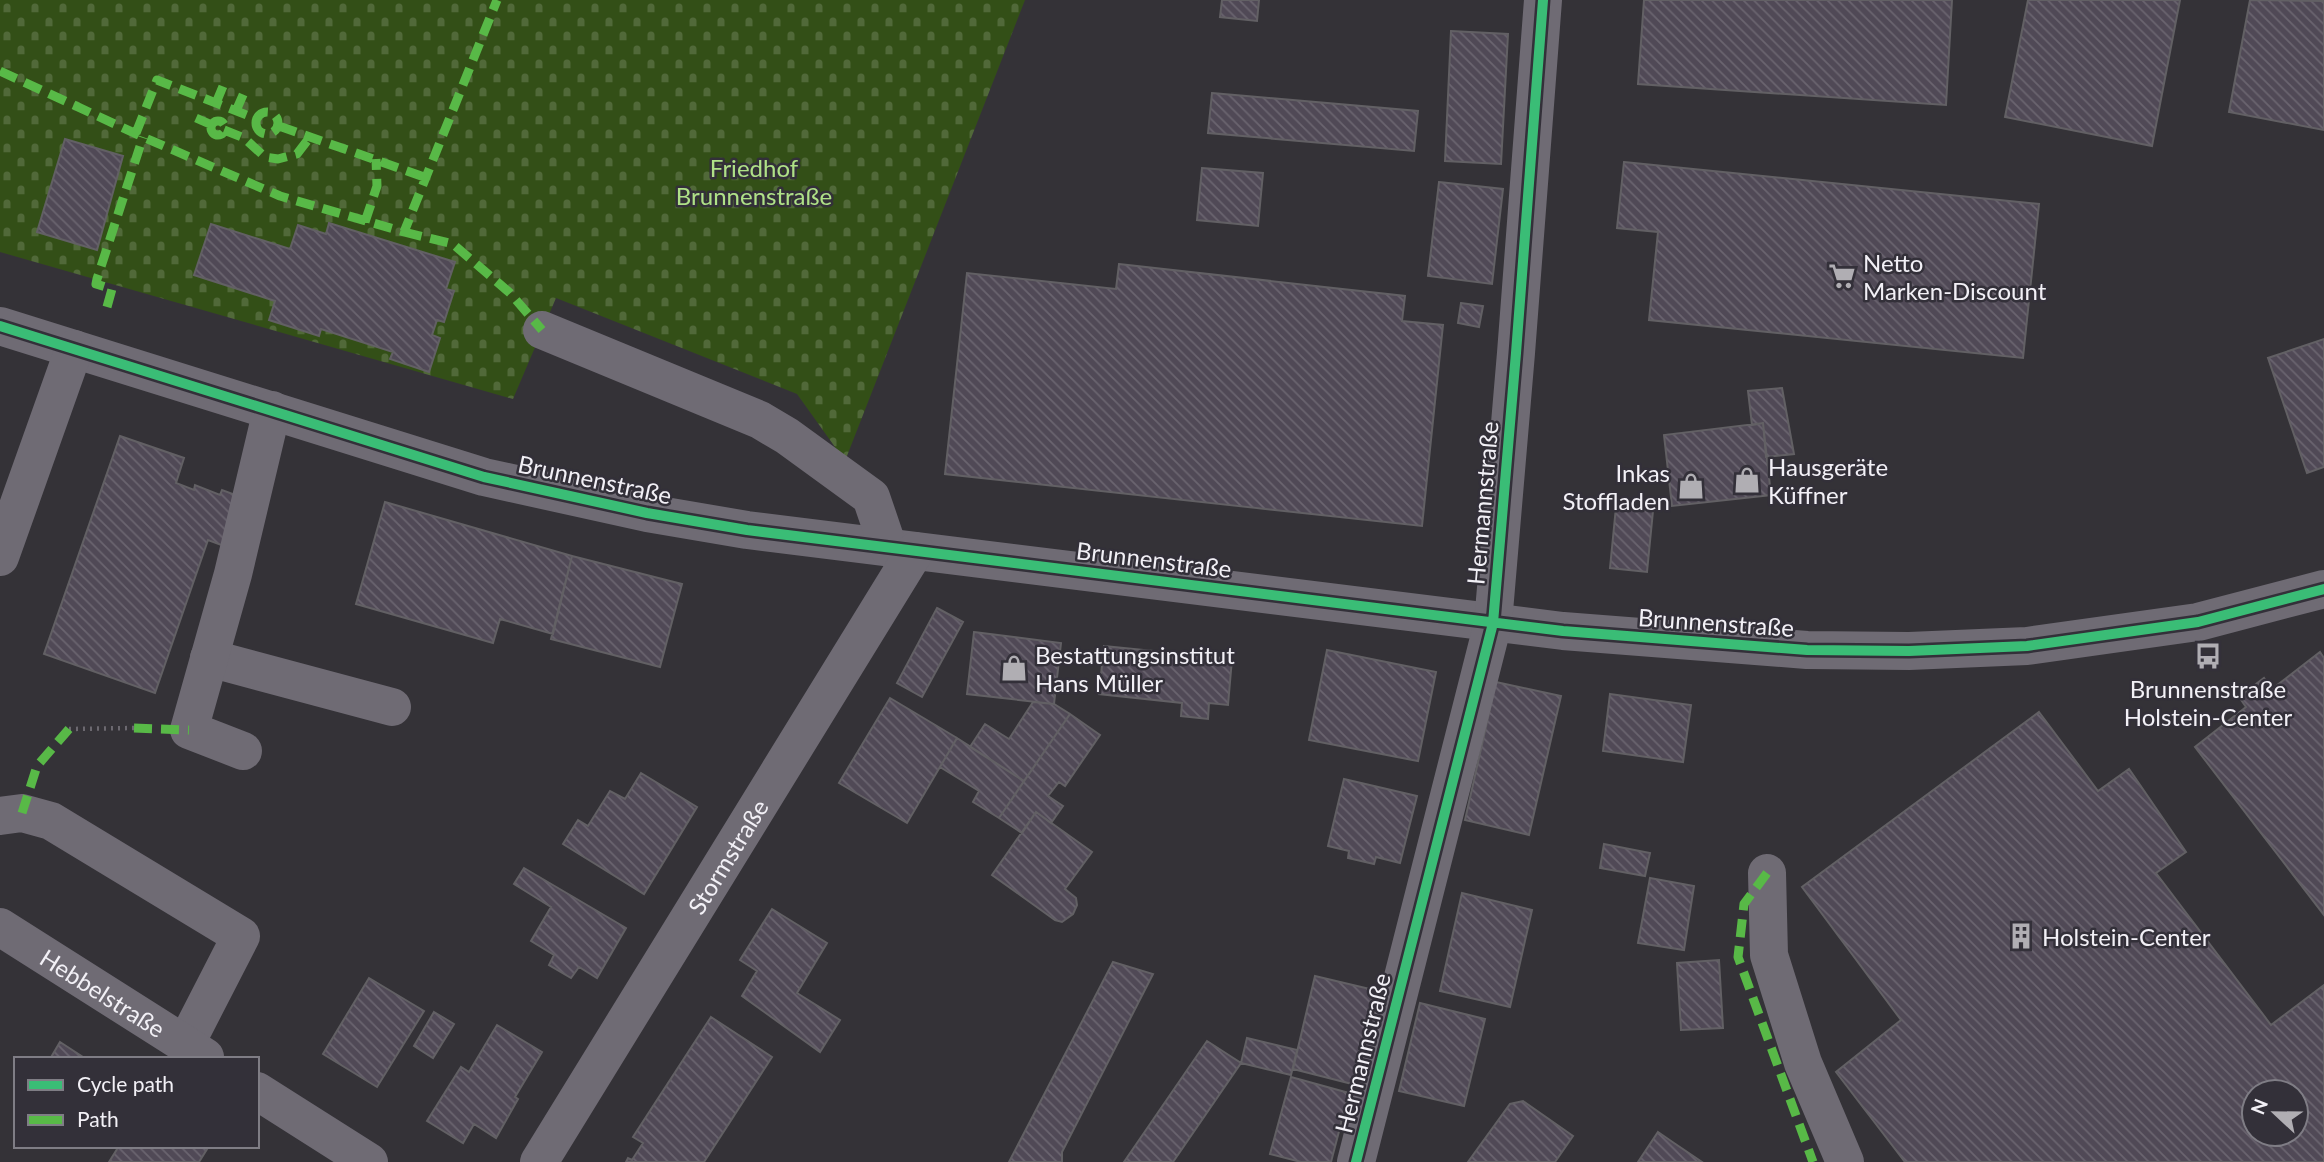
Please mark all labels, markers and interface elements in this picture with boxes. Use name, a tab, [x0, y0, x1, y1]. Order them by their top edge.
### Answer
park label: Friedhof Brunnenstraße	[676, 153, 832, 210]
place label: Netto Marken-Discount	[1863, 248, 2047, 305]
supermarket icon: Netto Marken-Discount	[1827, 261, 1857, 291]
street label: Hermannstraße	[1460, 420, 1504, 586]
street label: Brunnenstraße	[516, 449, 674, 509]
place label: Hausgeräte Küffner	[1768, 452, 1888, 509]
place label: Inkas Stoffladen	[1563, 458, 1670, 515]
shop icon: Hausgeräte Küffner	[1732, 465, 1762, 495]
shop icon: Inkas Stoffladen	[1676, 471, 1706, 501]
street label: Brunnenstraße	[1075, 535, 1233, 583]
street label: Brunnenstraße	[1637, 602, 1795, 642]
place label: Bestattungsinstitut Hans Müller	[1035, 640, 1235, 697]
bus stop icon: Brunnenstraße Holstein-Center	[2193, 641, 2223, 671]
shop icon: Bestattungsinstitut Hans Müller	[999, 653, 1029, 683]
place label: Brunnenstraße Holstein-Center	[2124, 674, 2293, 731]
street label: Stormstraße	[681, 794, 773, 919]
building icon: Holstein-Center	[2006, 921, 2036, 951]
place label: Holstein-Center	[2042, 922, 2211, 951]
street label: Hebbelstraße	[35, 942, 171, 1043]
street label: Hermannstraße	[1328, 970, 1396, 1136]
legend	[14, 1057, 259, 1148]
text: Cycle path	[77, 1071, 174, 1096]
north arrow	[2240, 1078, 2310, 1148]
text: N	[2245, 1095, 2272, 1118]
text: Path	[77, 1106, 119, 1131]

